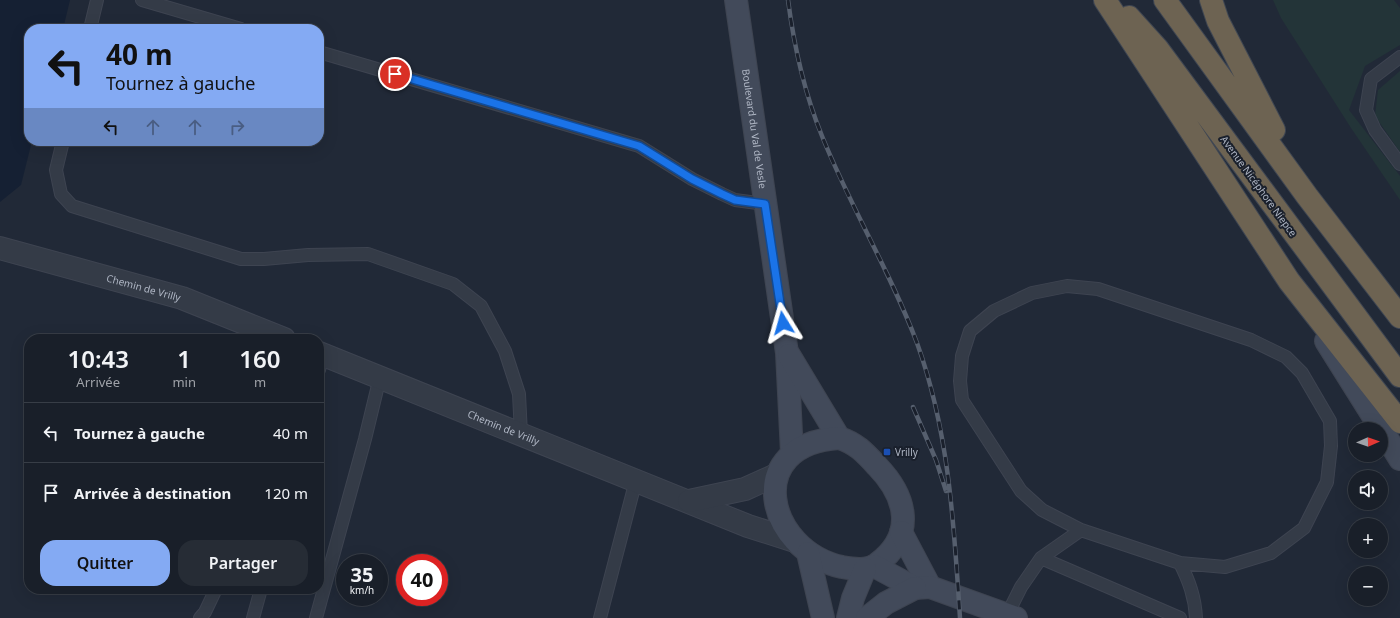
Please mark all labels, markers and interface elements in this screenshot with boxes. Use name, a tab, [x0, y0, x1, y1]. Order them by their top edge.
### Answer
text: 40 m	[106, 35, 173, 73]
icon: left	[40, 40, 92, 92]
pin	[378, 57, 412, 91]
icon: arrive	[384, 63, 406, 85]
street label: Boulevard du Val de Vesle	[739, 68, 770, 190]
text: Tournez à gauche	[106, 71, 255, 95]
icon: left	[100, 116, 122, 138]
icon: ahead	[142, 116, 164, 138]
icon: ahead	[184, 116, 206, 138]
icon: right	[226, 116, 248, 138]
street label: Avenue Nicéphore Niepce	[1218, 133, 1301, 239]
street label: Chemin de Vrilly	[105, 271, 183, 305]
position arrow	[762, 302, 804, 344]
text: 10:43	[67, 342, 129, 375]
text: 1	[177, 342, 191, 375]
text: 160	[239, 342, 281, 375]
text: Arrivée	[76, 373, 120, 391]
text: min	[172, 373, 196, 391]
text: m	[254, 373, 266, 391]
street label: Chemin de Vrilly	[466, 407, 542, 449]
icon: left	[40, 422, 62, 444]
north arrow	[1348, 422, 1388, 462]
map controls	[1348, 422, 1388, 606]
text: Tournez à gauche	[74, 423, 205, 443]
text: 40 m	[273, 423, 308, 443]
place label: Vrilly	[895, 445, 919, 459]
marker: Vrilly	[882, 447, 892, 457]
button: sound	[1348, 470, 1388, 510]
icon: arrive	[40, 482, 62, 504]
text: Arrivée à destination	[74, 483, 231, 503]
text: 120 m	[264, 483, 308, 503]
button: +	[1348, 518, 1388, 558]
button: Quitter	[40, 540, 170, 586]
button: Partager	[178, 540, 308, 586]
speed limit sign: 40	[396, 554, 448, 606]
text: 35	[351, 561, 373, 588]
button: −	[1348, 566, 1388, 606]
text: km/h	[350, 583, 374, 597]

